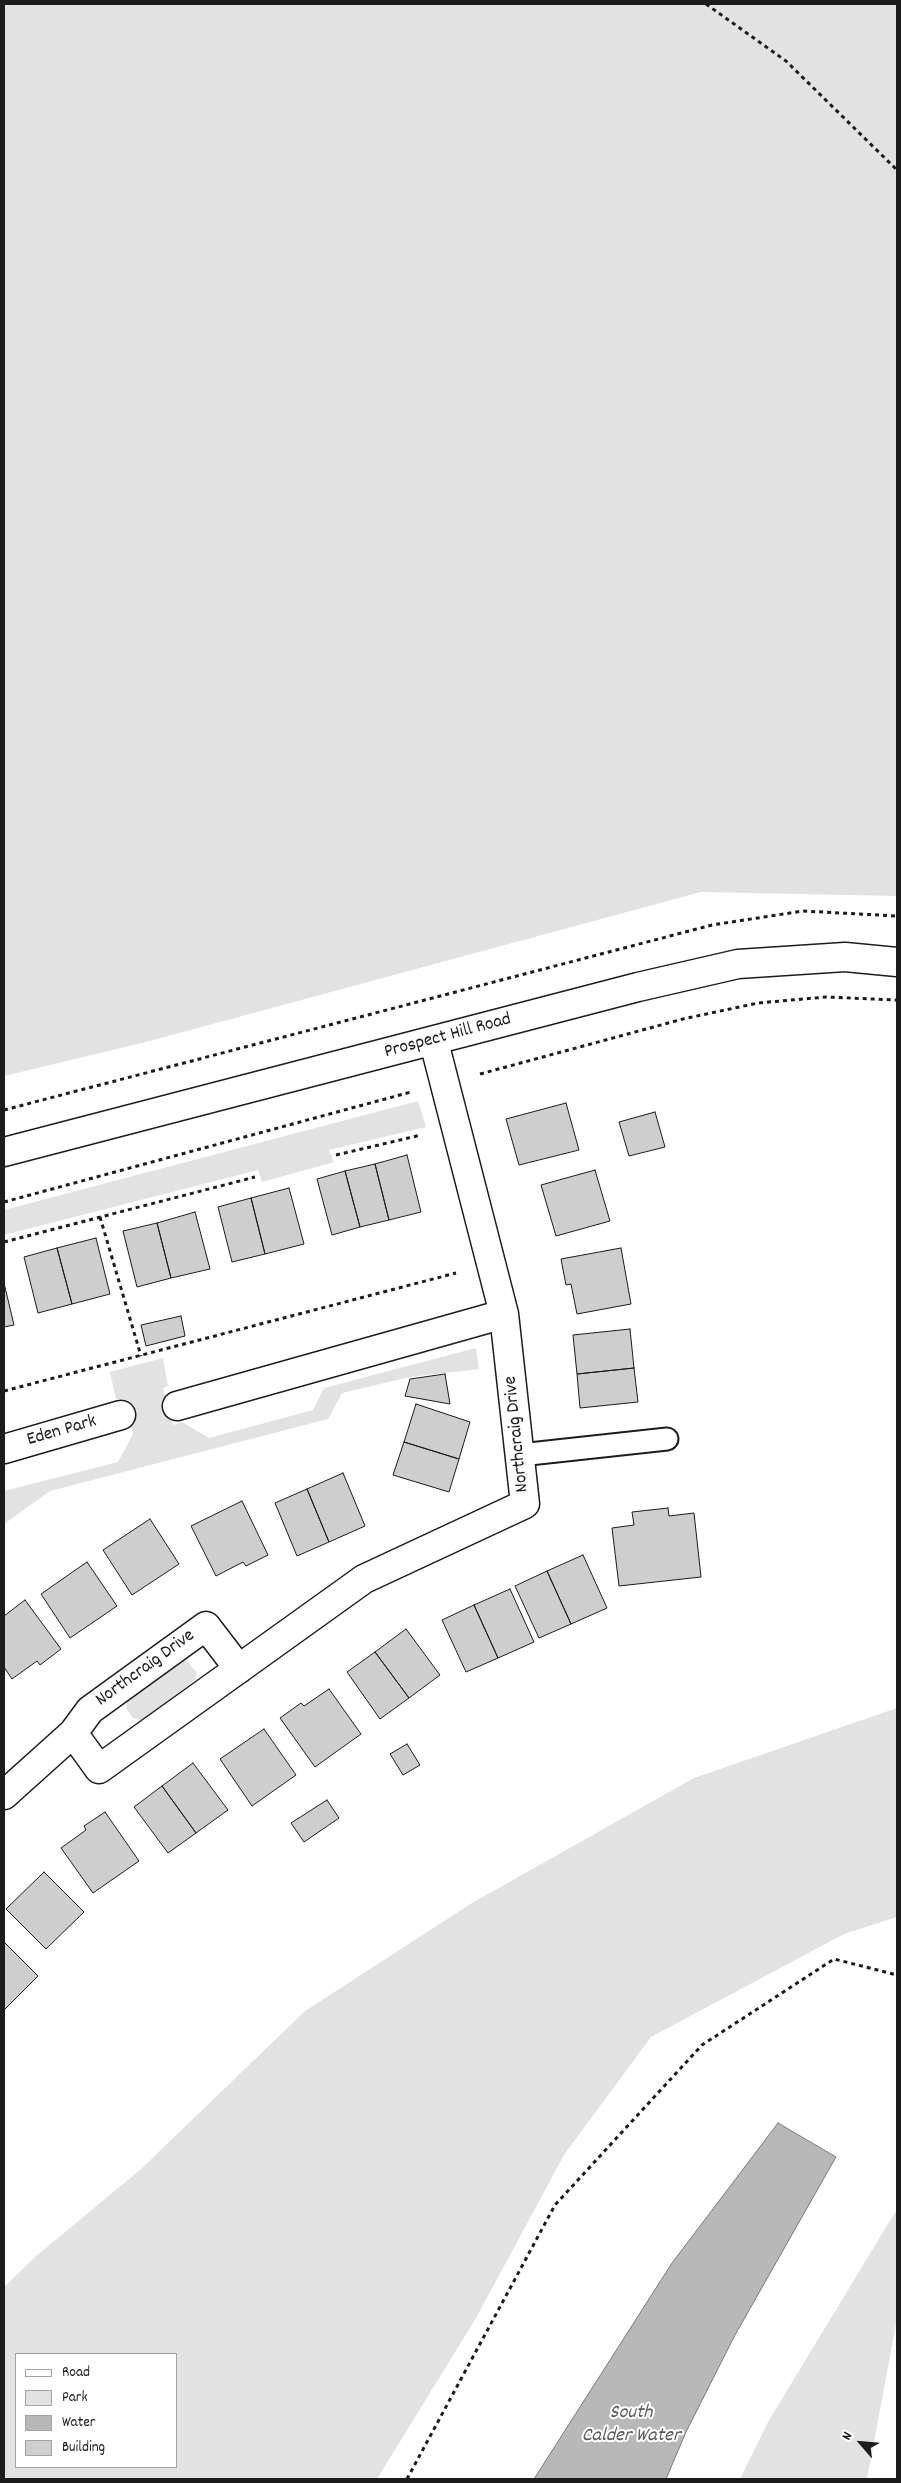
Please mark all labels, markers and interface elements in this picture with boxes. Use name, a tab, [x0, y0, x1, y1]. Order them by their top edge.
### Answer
street label: Prospect Hill Road	[382, 1009, 514, 1065]
street label: Northcraig Drive	[501, 1375, 535, 1493]
street label: Eden Park	[25, 1411, 99, 1453]
street label: Northcraig Drive	[92, 1625, 200, 1713]
legend	[15, 2353, 178, 2468]
text: Road	[62, 2362, 90, 2384]
text: Park	[62, 2387, 88, 2409]
water label: South Calder Water	[582, 2402, 680, 2449]
text: Water	[62, 2412, 95, 2434]
north arrow	[836, 2418, 886, 2468]
text: N	[837, 2429, 858, 2444]
text: Building	[62, 2437, 105, 2459]

